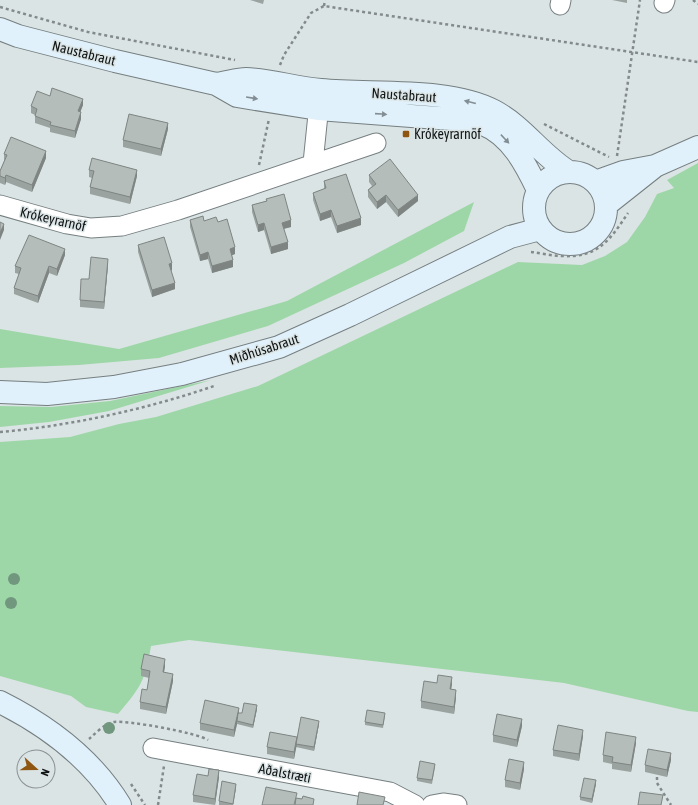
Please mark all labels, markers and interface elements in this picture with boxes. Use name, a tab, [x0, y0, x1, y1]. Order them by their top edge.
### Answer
street label: Naustabraut	[51, 37, 117, 69]
street label: Naustabraut	[371, 85, 437, 105]
one-way arrow	[246, 95, 258, 101]
one-way arrow	[464, 98, 477, 104]
one-way arrow	[375, 110, 387, 117]
place label: Krókeyrarnöf	[414, 126, 481, 142]
marker: Krókeyrarnöf	[401, 129, 411, 139]
one-way arrow	[501, 134, 510, 144]
street label: Krókeyrarnöf	[18, 204, 88, 234]
street label: Miðhúsabraut	[227, 330, 301, 368]
north arrow	[16, 749, 56, 789]
street label: Aðalstræti	[258, 760, 312, 786]
text: N	[39, 767, 52, 778]

